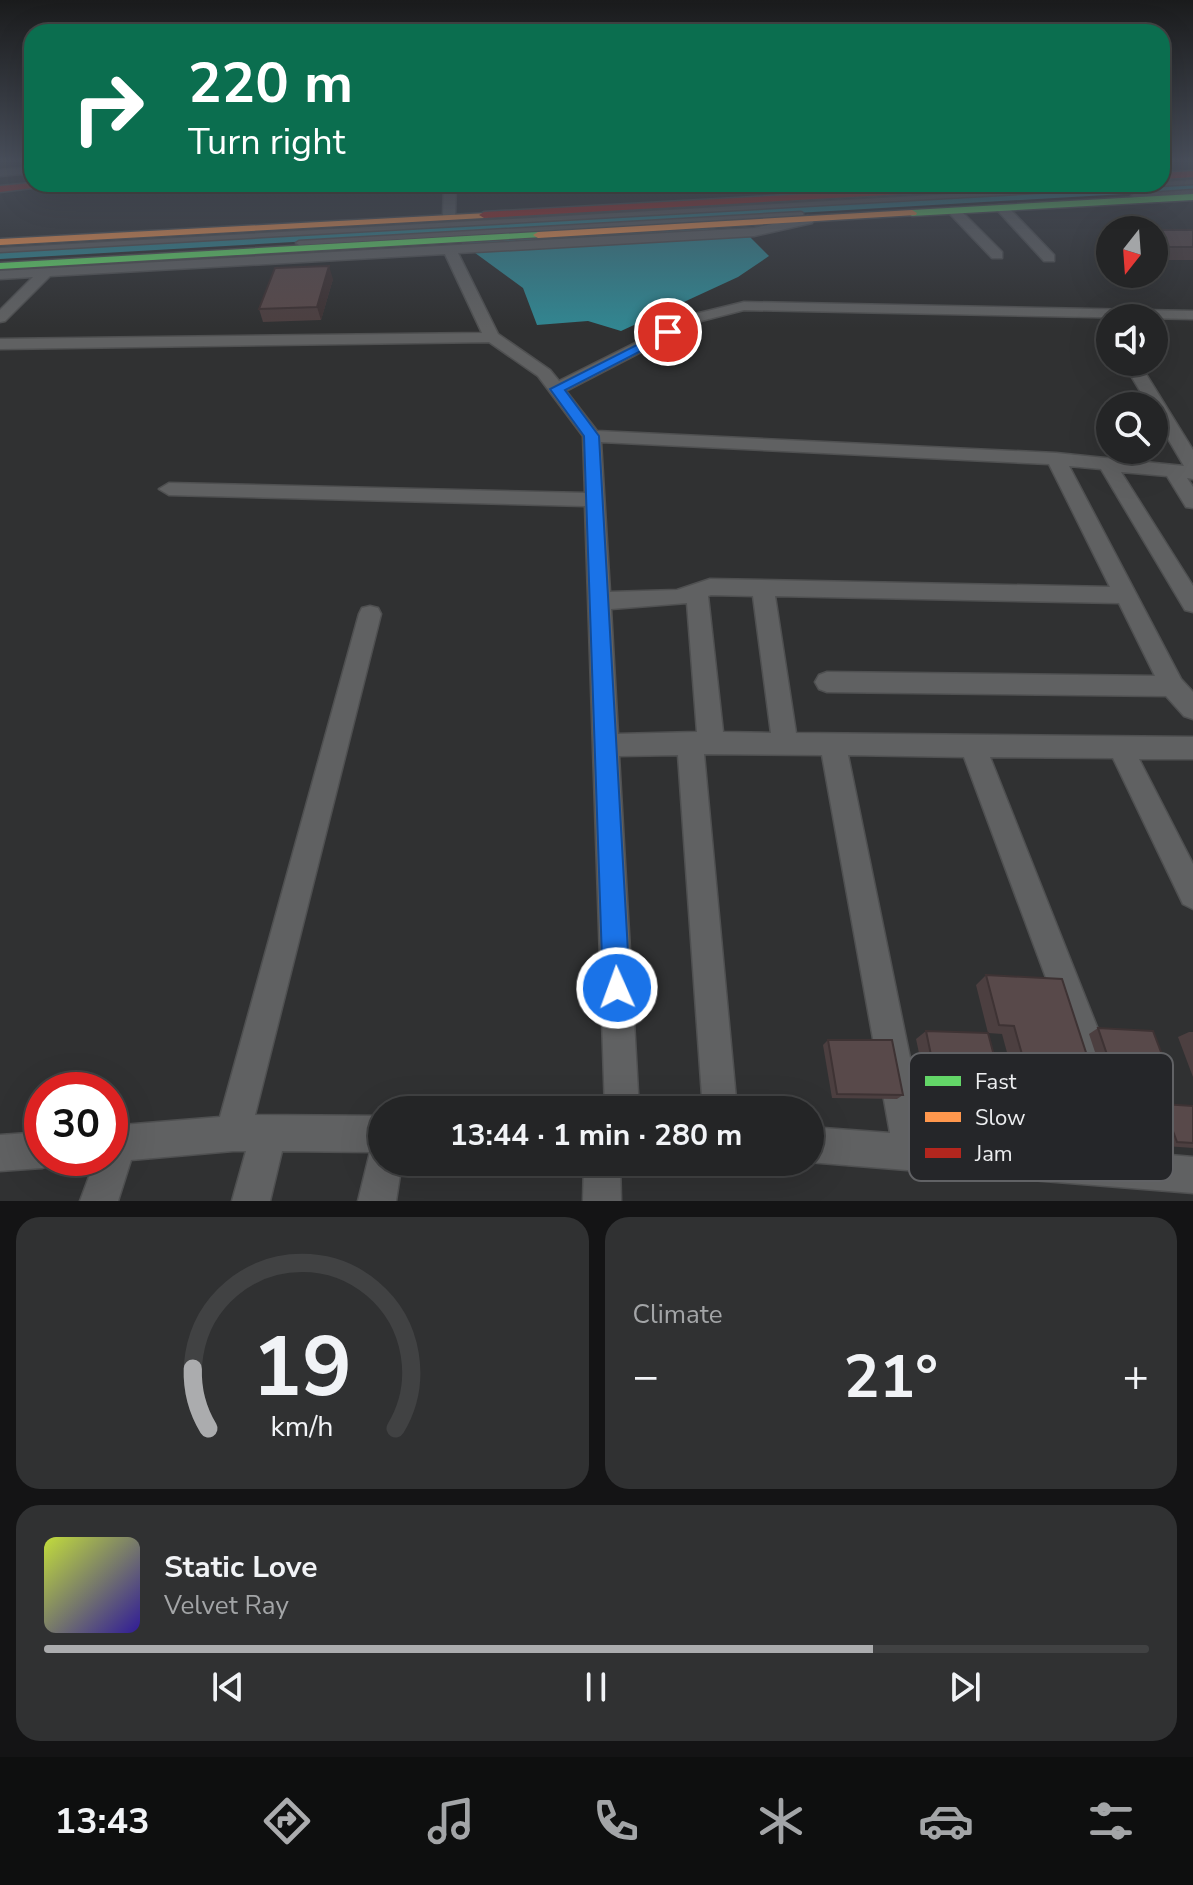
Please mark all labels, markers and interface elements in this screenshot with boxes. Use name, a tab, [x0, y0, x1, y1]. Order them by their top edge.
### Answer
text: 220 m	[188, 45, 353, 122]
icon: right	[56, 56, 160, 160]
text: Turn right	[188, 118, 345, 167]
north arrow	[1096, 216, 1168, 288]
map controls	[1096, 216, 1168, 464]
pin	[634, 298, 702, 366]
button: sound	[1096, 304, 1168, 376]
icon: arrive	[646, 310, 690, 354]
button: search	[1096, 392, 1168, 464]
position arrow	[575, 946, 659, 1030]
legend	[909, 1053, 1173, 1181]
text: Fast	[975, 1067, 1017, 1097]
speed limit sign: 30	[24, 1072, 128, 1176]
text: Slow	[975, 1103, 1026, 1133]
text: 13:44 · 1 min · 280 m	[450, 1115, 742, 1156]
text: Jam	[974, 1139, 1013, 1169]
text: Climate	[633, 1297, 723, 1332]
text: 19	[252, 1311, 352, 1424]
text: 21°	[843, 1336, 938, 1418]
text: −	[633, 1347, 659, 1407]
text: +	[1123, 1347, 1149, 1407]
text: km/h	[271, 1407, 334, 1446]
text: Static Love	[164, 1547, 318, 1588]
text: Velvet Ray	[164, 1588, 289, 1623]
icon: previous	[206, 1665, 250, 1709]
icon: pause	[574, 1665, 618, 1709]
icon: next	[943, 1665, 987, 1709]
icon: directions	[259, 1793, 315, 1849]
icon: music	[423, 1793, 479, 1849]
icon: phone	[588, 1793, 644, 1849]
icon: climate	[753, 1793, 809, 1849]
icon: car	[918, 1793, 974, 1849]
icon: filters	[1083, 1793, 1139, 1849]
text: 13:43	[54, 1797, 150, 1846]

